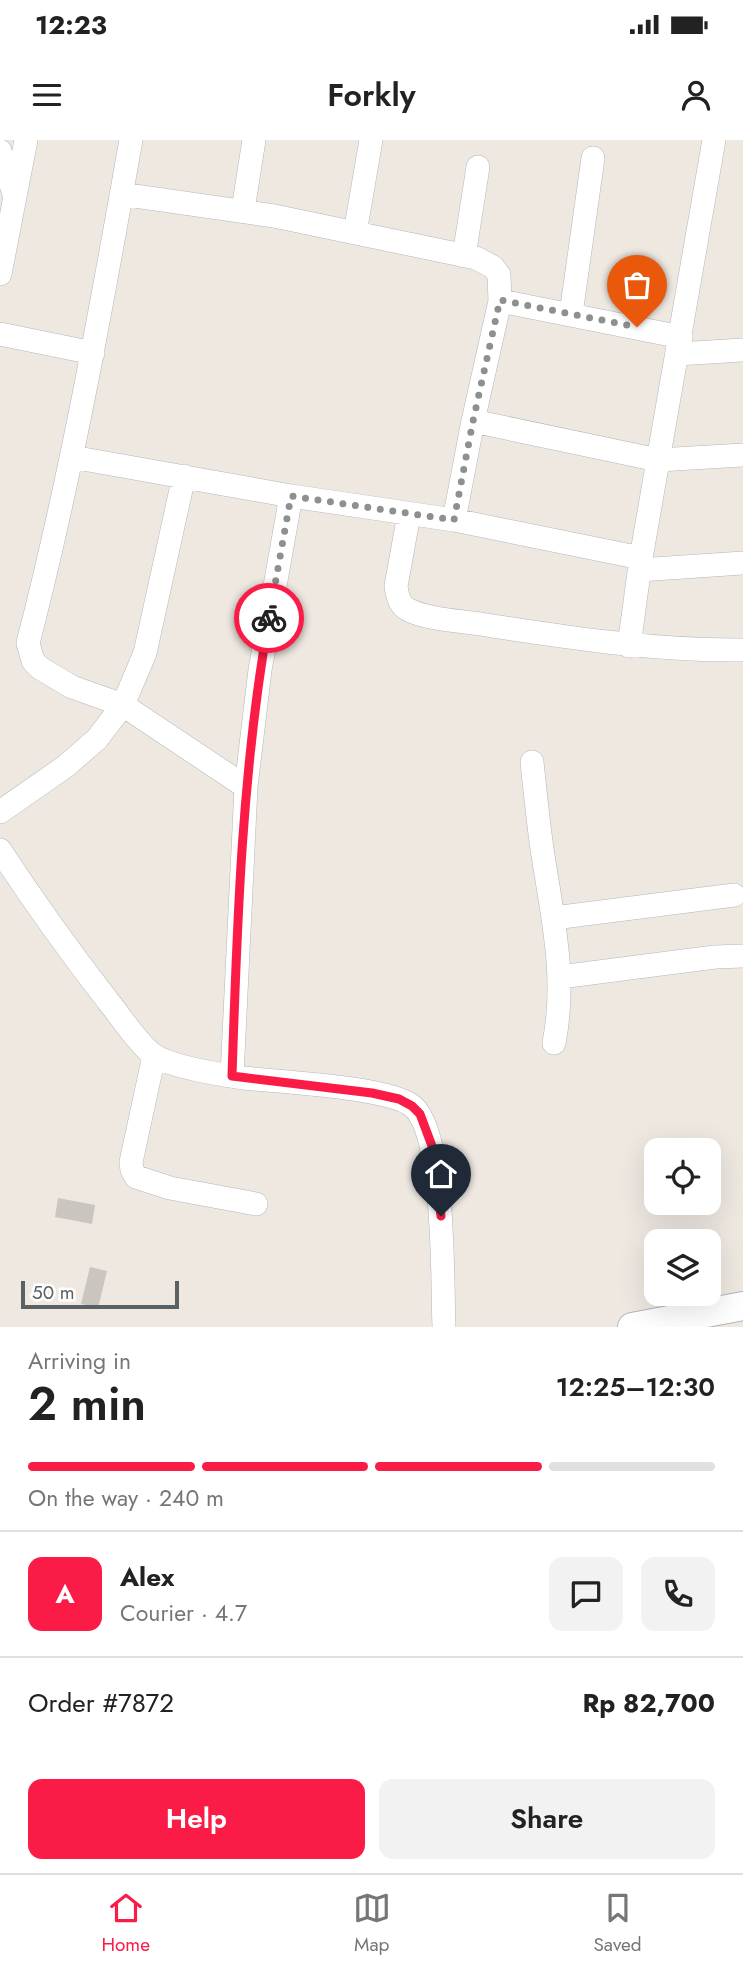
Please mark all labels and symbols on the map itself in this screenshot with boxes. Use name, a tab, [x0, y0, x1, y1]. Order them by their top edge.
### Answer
pin	[607, 255, 667, 327]
courier	[234, 583, 304, 653]
pin	[411, 1144, 471, 1216]
scale bar	[21, 1278, 178, 1310]

